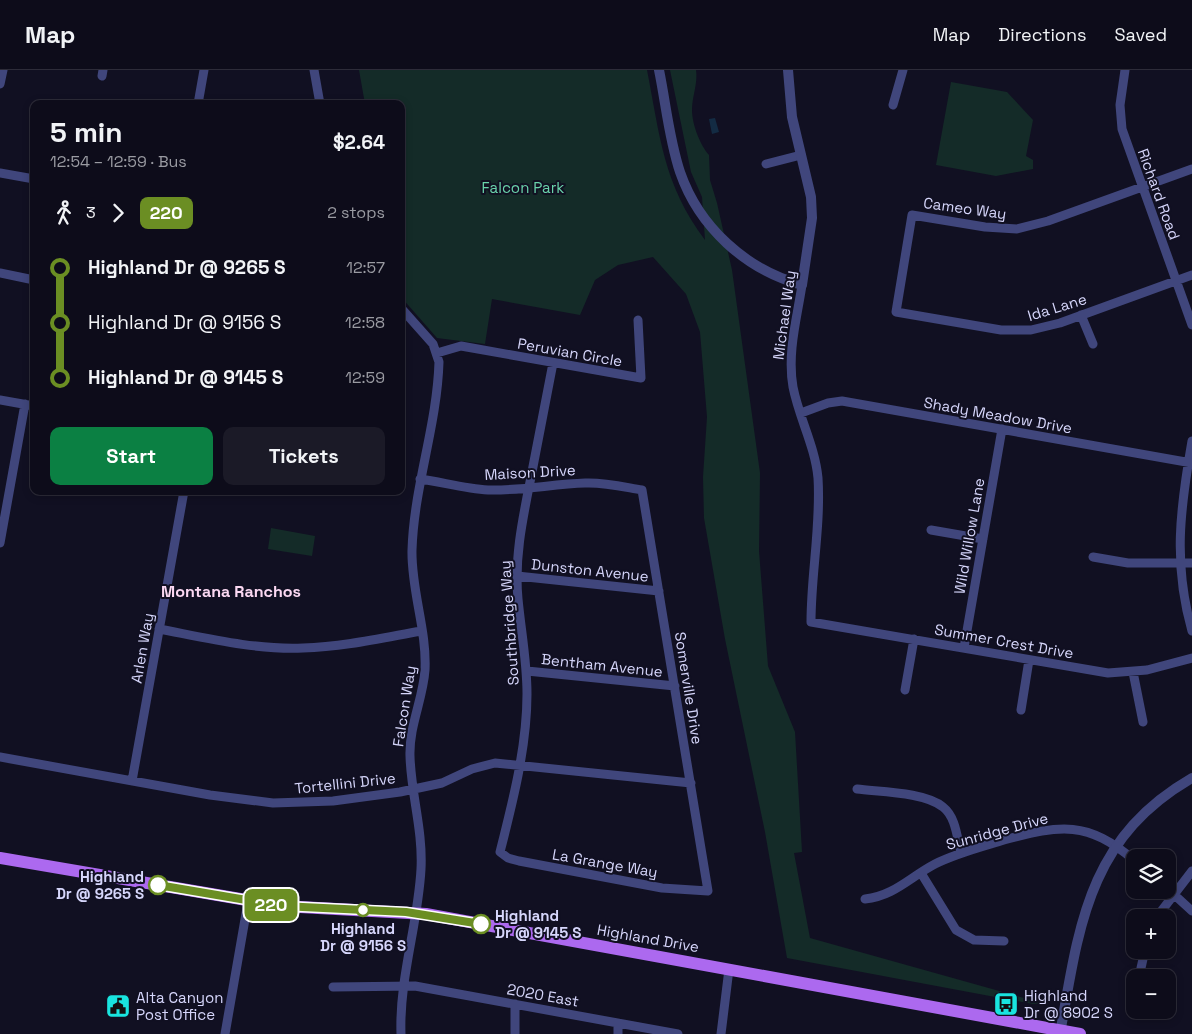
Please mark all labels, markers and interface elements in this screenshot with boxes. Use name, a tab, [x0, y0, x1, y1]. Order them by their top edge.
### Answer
text: Map	[25, 19, 75, 50]
text: Map	[933, 23, 970, 46]
text: Directions	[998, 23, 1087, 46]
text: Saved	[1115, 23, 1167, 46]
text: 5 min	[50, 114, 123, 150]
text: $2.64	[333, 130, 385, 155]
street label: Richard Road	[1134, 146, 1184, 242]
text: 12:54 – 12:59 · Bus	[50, 151, 187, 172]
park label: Falcon Park	[482, 178, 564, 197]
street label: Cameo Way	[922, 193, 1008, 223]
icon: walk	[50, 199, 78, 227]
icon: forward	[104, 199, 132, 227]
text: 220	[150, 201, 183, 224]
text: 3	[86, 202, 96, 223]
text: 2 stops	[327, 202, 385, 223]
text: Highland Dr @ 9265 S	[88, 255, 286, 280]
text: 12:57	[346, 257, 385, 278]
street label: Michael Way	[768, 269, 800, 361]
street label: Ida Lane	[1025, 289, 1089, 325]
text: Highland Dr @ 9156 S	[88, 310, 281, 335]
text: 12:58	[345, 312, 385, 333]
street label: Peruvian Circle	[516, 333, 624, 371]
text: Highland Dr @ 9145 S	[88, 365, 283, 390]
text: 12:59	[345, 367, 385, 388]
street label: Shady Meadow Drive	[922, 393, 1074, 437]
button: Start	[50, 427, 213, 485]
button: Tickets	[223, 427, 385, 485]
street label: Maison Drive	[484, 460, 576, 484]
street label: Wild Willow Lane	[949, 476, 989, 596]
street label: Dunston Avenue	[530, 554, 650, 586]
street label: Southbridge Way	[495, 560, 523, 686]
district label: Montana Ranchos	[161, 581, 301, 602]
street label: Arlen Way	[126, 611, 158, 685]
street label: Summer Crest Drive	[933, 619, 1075, 663]
street label: Somerville Drive	[671, 630, 707, 746]
street label: Bentham Avenue	[540, 649, 664, 681]
street label: Falcon Way	[388, 664, 420, 748]
street label: Tortellini Drive	[294, 768, 397, 798]
street label: Sunridge Drive	[944, 808, 1050, 854]
street label: La Grange Way	[551, 844, 659, 882]
map controls	[1126, 849, 1176, 1019]
button: layers	[1126, 849, 1176, 899]
place label: Highland Dr @ 9265 S	[56, 867, 144, 903]
marker: Highland Dr @ 9265 S	[148, 875, 168, 895]
line badge: 220	[242, 889, 300, 921]
text: 220	[254, 893, 288, 916]
marker: Highland Dr @ 9156 S	[356, 903, 370, 917]
place label: Highland Dr @ 9145 S	[495, 906, 581, 942]
button: +	[1126, 909, 1176, 959]
marker: Highland Dr @ 9145 S	[471, 914, 491, 934]
place label: Highland Dr @ 9156 S	[320, 919, 406, 955]
street label: Highland Drive	[595, 920, 701, 956]
button: −	[1126, 969, 1176, 1019]
street label: 2020 East	[505, 979, 581, 1011]
place label: Highland Dr @ 8902 S	[1024, 986, 1113, 1022]
place label: Alta Canyon Post Office	[136, 988, 223, 1024]
bus stop icon: Highland Dr @ 8902 S	[993, 991, 1019, 1017]
public building icon: Alta Canyon Post Office	[105, 993, 131, 1019]

